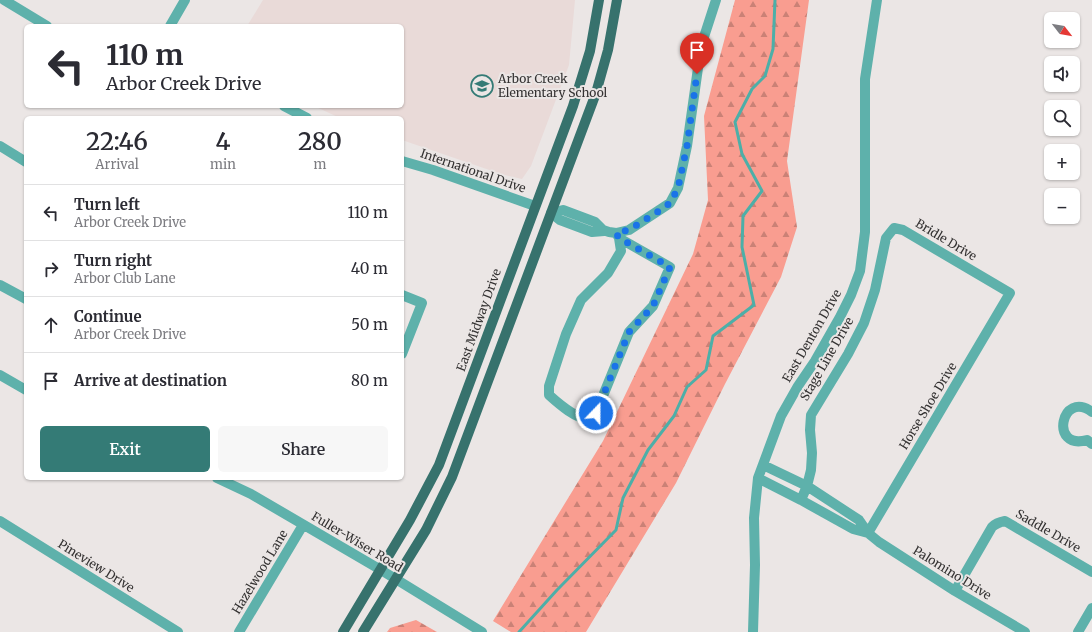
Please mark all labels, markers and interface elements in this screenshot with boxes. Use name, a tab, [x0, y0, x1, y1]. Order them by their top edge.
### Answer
north arrow	[1044, 12, 1080, 48]
map controls	[1044, 12, 1080, 224]
pin	[680, 33, 714, 74]
text: 110 m	[106, 37, 183, 73]
icon: arrive	[686, 39, 708, 61]
icon: left	[40, 40, 92, 92]
button: sound	[1044, 56, 1080, 92]
place label: Arbor Creek Elementary School	[497, 71, 608, 100]
text: Arbor Creek Drive	[106, 72, 261, 95]
school or university icon: Arbor Creek Elementary School	[469, 73, 495, 99]
button: search	[1044, 100, 1080, 136]
text: 22:46	[86, 126, 148, 157]
text: 4	[215, 126, 230, 157]
text: 280	[298, 126, 342, 157]
button: +	[1044, 144, 1080, 180]
street label: International Drive	[419, 145, 528, 196]
text: Arrival	[95, 156, 139, 173]
text: min	[210, 156, 236, 173]
text: m	[313, 156, 326, 173]
button: −	[1044, 188, 1080, 224]
text: Turn left	[74, 195, 140, 214]
icon: left	[40, 202, 62, 224]
text: 110 m	[347, 203, 388, 222]
text: Arbor Creek Drive	[74, 214, 186, 231]
street label: Bridle Drive	[913, 215, 980, 264]
text: Turn right	[74, 251, 152, 270]
icon: right	[40, 258, 62, 280]
text: 40 m	[351, 259, 388, 278]
street label: East Midway Drive	[453, 266, 504, 373]
text: Arbor Club Lane	[74, 270, 175, 287]
street label: East Denton Drive	[779, 287, 844, 385]
text: Continue	[74, 307, 142, 326]
icon: ahead	[40, 314, 62, 336]
street label: Stage Line Drive	[797, 314, 857, 403]
text: 50 m	[351, 315, 388, 334]
text: Arbor Creek Drive	[74, 326, 186, 343]
street label: Horse Shoe Drive	[896, 359, 960, 452]
icon: arrive	[40, 370, 62, 392]
text: Arrive at destination	[74, 371, 227, 390]
text: 80 m	[351, 371, 388, 390]
position arrow	[575, 392, 617, 434]
button: Exit	[40, 426, 210, 472]
button: Share	[218, 426, 388, 472]
street label: Saddle Drive	[1013, 506, 1083, 555]
street label: Fuller-Wiser Road	[309, 508, 406, 575]
street label: Hazelwood Lane	[229, 527, 291, 617]
street label: Pineview Drive	[55, 536, 137, 595]
street label: Palomino Drive	[910, 543, 994, 603]

